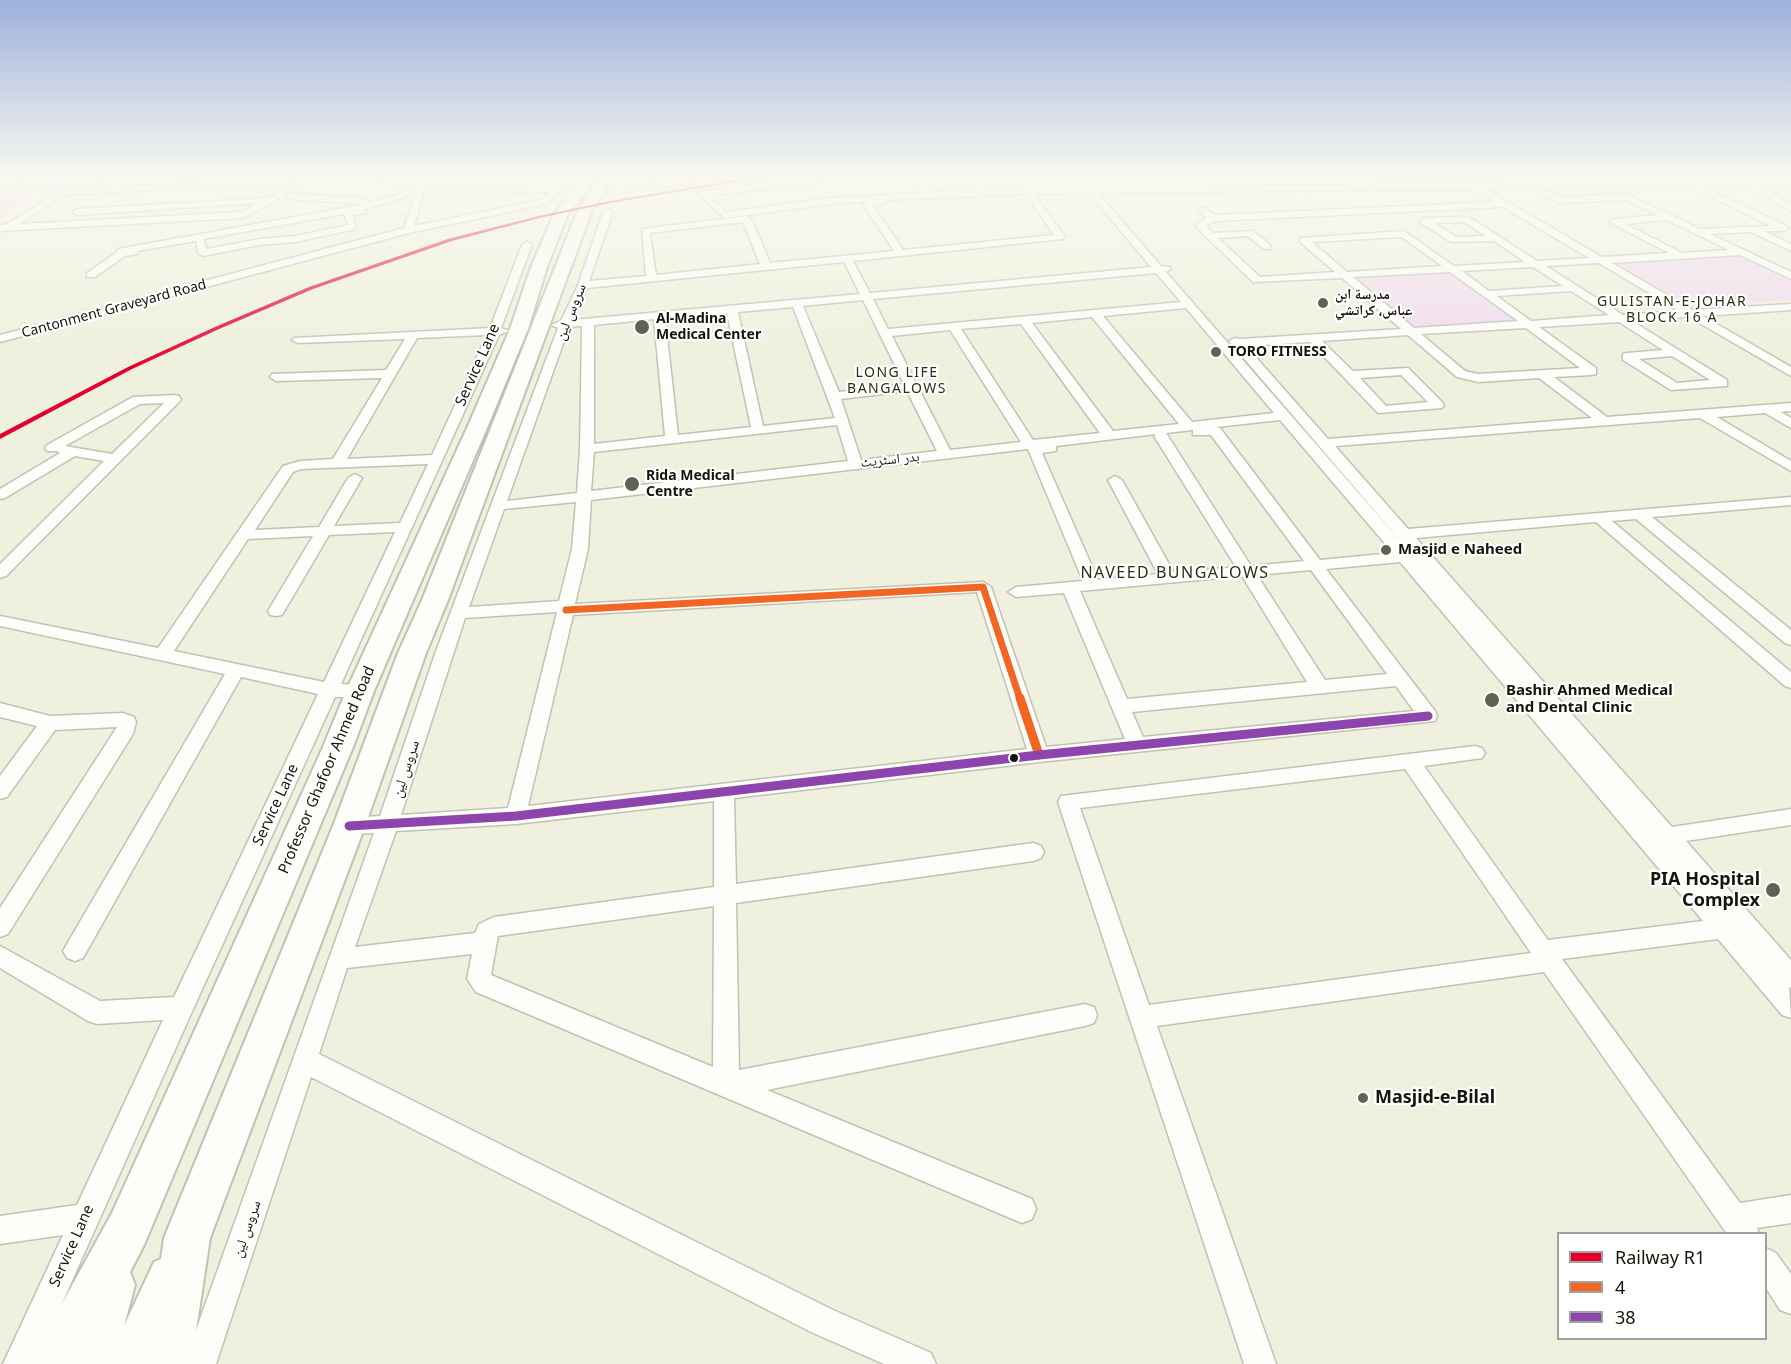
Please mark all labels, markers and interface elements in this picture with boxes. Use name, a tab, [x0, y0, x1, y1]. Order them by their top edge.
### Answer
street label: Cantonment Graveyard Road	[20, 276, 208, 342]
street label: سروس لین	[552, 281, 590, 343]
place label: مدرسة ابن عباس، كراتشي	[1335, 287, 1412, 320]
district label: GULISTAN-E-JOHAR BLOCK 16 A	[1597, 294, 1747, 326]
marker: مدرسة ابن عباس، كراتشي	[1316, 296, 1330, 310]
place label: Al-Madina Medical Center	[656, 311, 761, 344]
marker: Al-Madina Medical Center	[633, 318, 651, 336]
street label: Service Lane	[452, 321, 504, 409]
place label: TORO FITNESS	[1228, 344, 1327, 360]
marker: TORO FITNESS	[1209, 345, 1223, 359]
district label: LONG LIFE BANGALOWS	[847, 365, 947, 398]
street label: بدر اسٹریٹ	[860, 449, 920, 471]
place label: Rida Medical Centre	[646, 468, 735, 500]
marker: Rida Medical Centre	[623, 475, 641, 493]
place label: Masjid e Naheed	[1398, 541, 1522, 559]
marker: Masjid e Naheed	[1379, 543, 1393, 557]
district label: NAVEED BUNGALOWS	[1080, 563, 1270, 583]
street label: Professor Ghafoor Ahmed Road	[275, 664, 379, 876]
place label: Bashir Ahmed Medical and Dental Clinic	[1506, 682, 1673, 717]
marker: Bashir Ahmed Medical and Dental Clinic	[1483, 691, 1501, 709]
street label: سروس لین	[388, 738, 424, 800]
unlabelled marker	[1008, 752, 1020, 764]
street label: Service Lane	[249, 761, 303, 849]
place label: PIA Hospital Complex	[1650, 869, 1760, 912]
marker: PIA Hospital Complex	[1764, 881, 1782, 899]
place label: Masjid-e-Bilal	[1375, 1087, 1495, 1109]
marker: Masjid-e-Bilal	[1356, 1091, 1370, 1105]
street label: سروس لین	[229, 1198, 265, 1260]
street label: Service Lane	[46, 1202, 98, 1290]
legend	[1557, 1232, 1767, 1340]
text: Railway R1	[1615, 1245, 1705, 1269]
text: 4	[1615, 1275, 1625, 1299]
text: 38	[1615, 1305, 1636, 1329]

